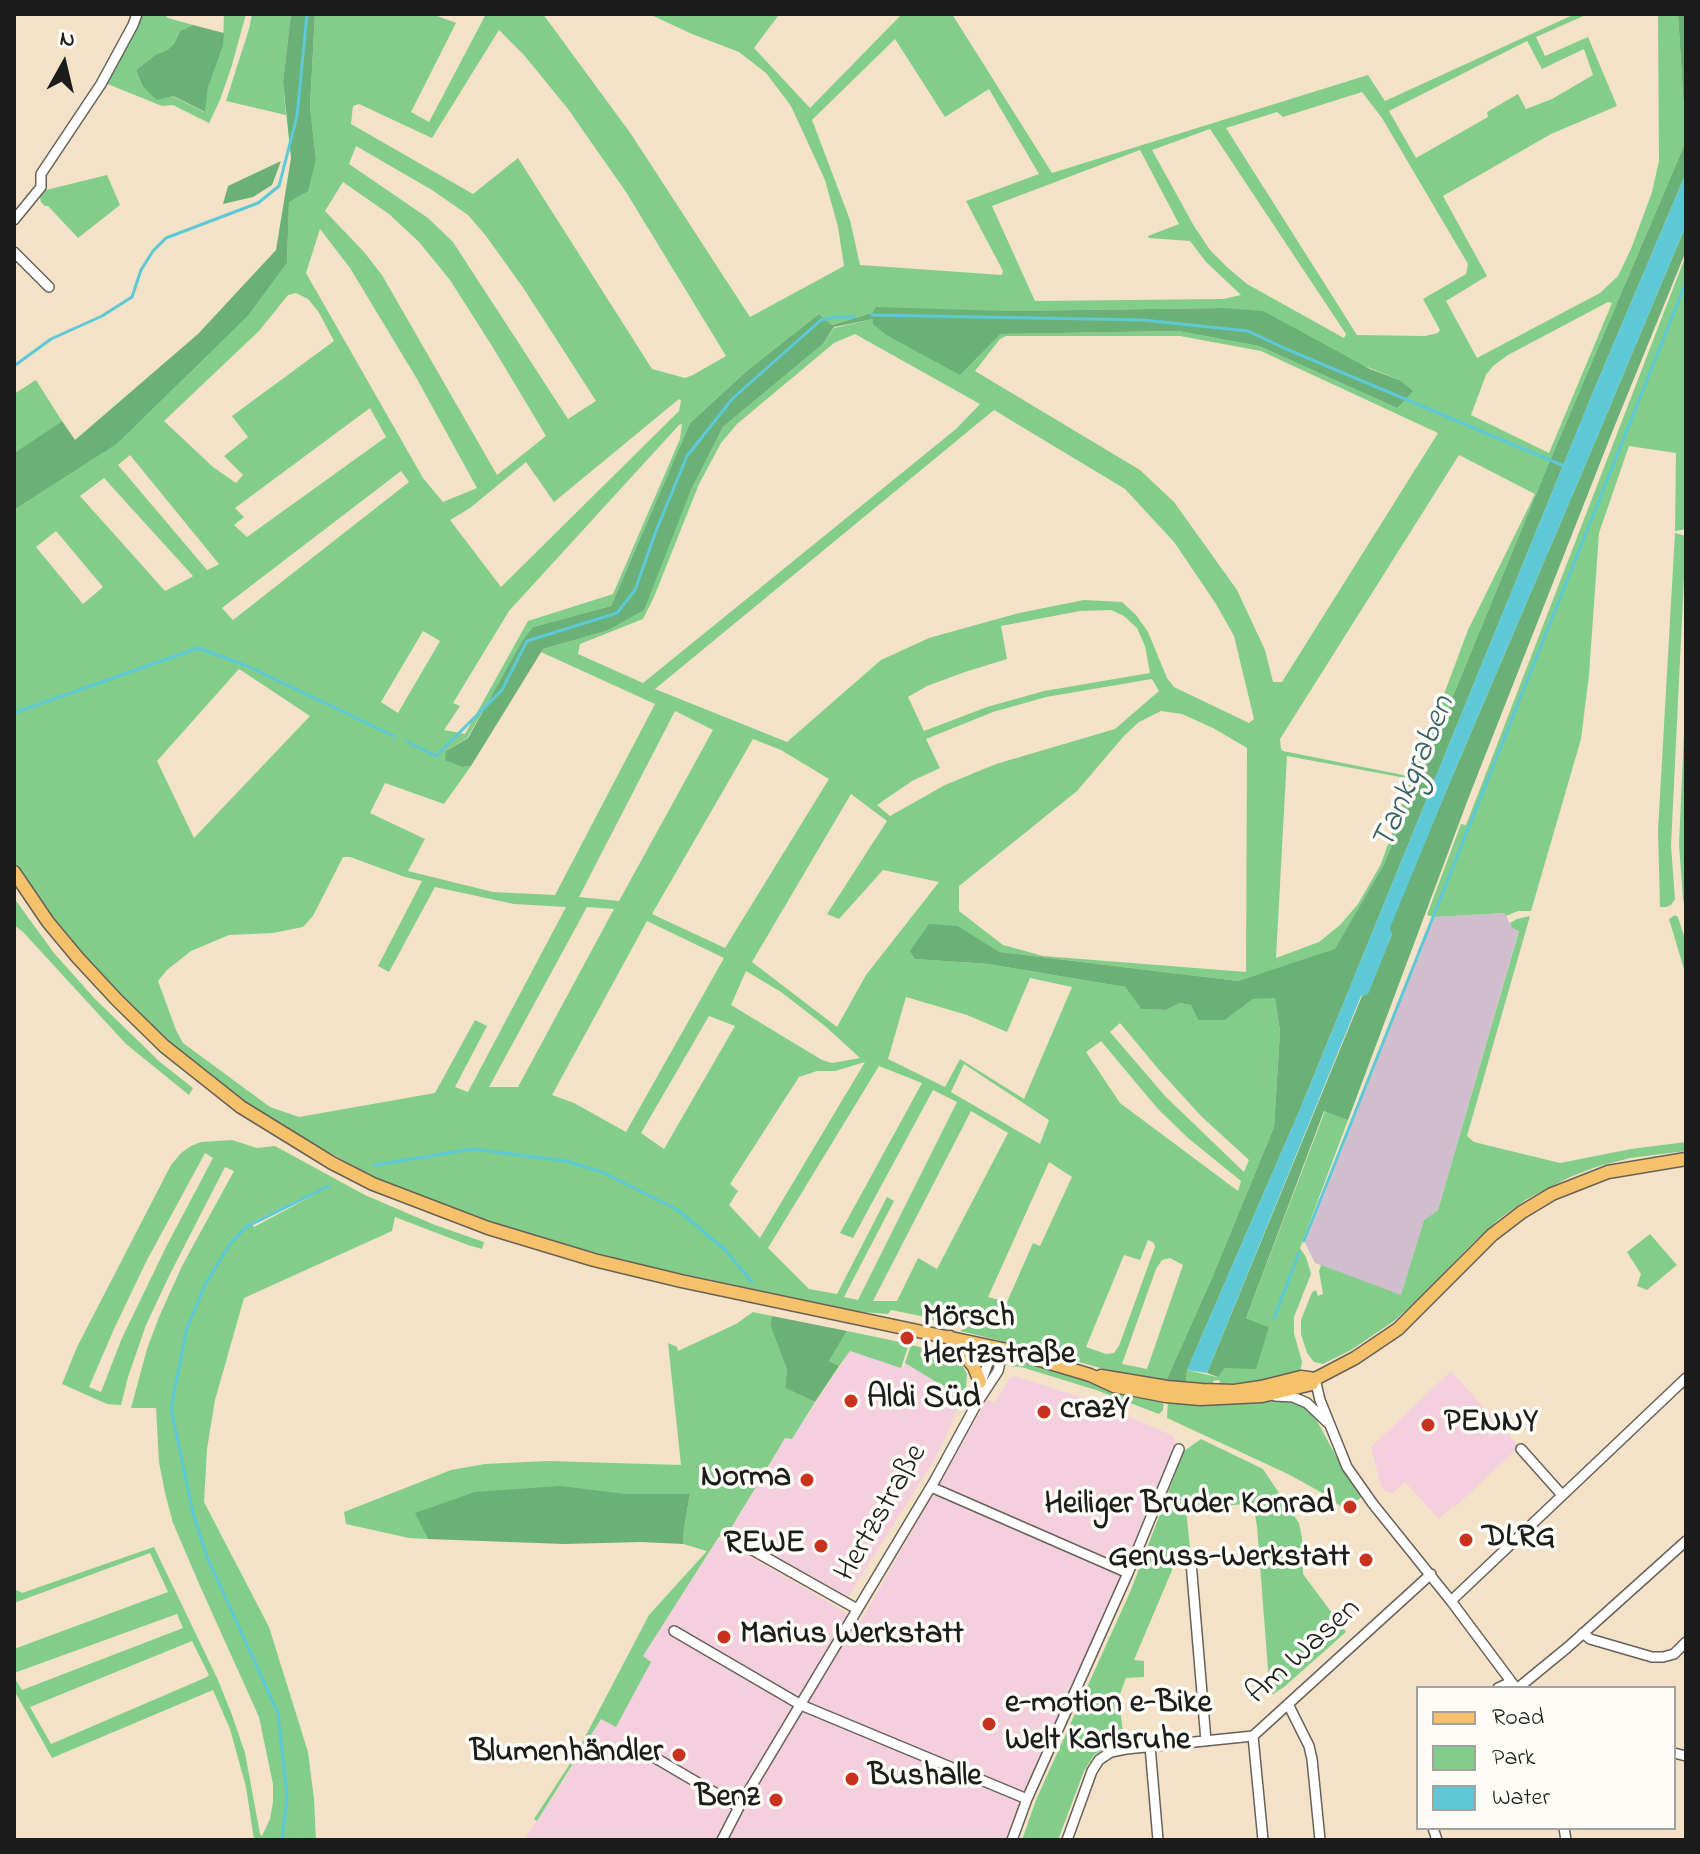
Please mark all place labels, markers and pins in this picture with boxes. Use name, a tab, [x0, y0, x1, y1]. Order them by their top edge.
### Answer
place label: Mörsch Hertzstraße	[923, 1301, 1075, 1376]
marker: Mörsch Hertzstraße	[898, 1329, 916, 1347]
place label: Aldi Süd	[867, 1382, 981, 1420]
marker: Aldi Süd	[842, 1392, 860, 1410]
place label: crazY	[1060, 1393, 1130, 1431]
marker: crazY	[1035, 1403, 1053, 1421]
place label: PENNY	[1444, 1406, 1538, 1444]
marker: PENNY	[1419, 1416, 1437, 1434]
place label: Norma	[701, 1461, 791, 1499]
marker: Norma	[798, 1471, 816, 1489]
place label: Heiliger Bruder Konrad	[1044, 1488, 1334, 1526]
marker: Heiliger Bruder Konrad	[1341, 1498, 1359, 1516]
place label: DLRG	[1482, 1521, 1555, 1559]
place label: REWE	[724, 1527, 805, 1565]
marker: DLRG	[1457, 1531, 1475, 1549]
marker: REWE	[812, 1537, 830, 1555]
place label: Genuss-Werkstatt	[1108, 1541, 1350, 1579]
marker: Genuss-Werkstatt	[1357, 1551, 1375, 1569]
place label: Marius Werkstatt	[740, 1618, 964, 1656]
marker: Marius Werkstatt	[715, 1628, 733, 1646]
place label: e-motion e-Bike Welt Karlsruhe	[1005, 1687, 1212, 1762]
marker: e-motion e-Bike Welt Karlsruhe	[980, 1715, 998, 1733]
place label: Blumenhändler	[470, 1736, 663, 1774]
marker: Blumenhändler	[670, 1746, 688, 1764]
place label: Bushalle	[868, 1760, 982, 1798]
marker: Bushalle	[843, 1770, 861, 1788]
place label: Benz	[695, 1781, 760, 1819]
marker: Benz	[767, 1791, 785, 1809]

